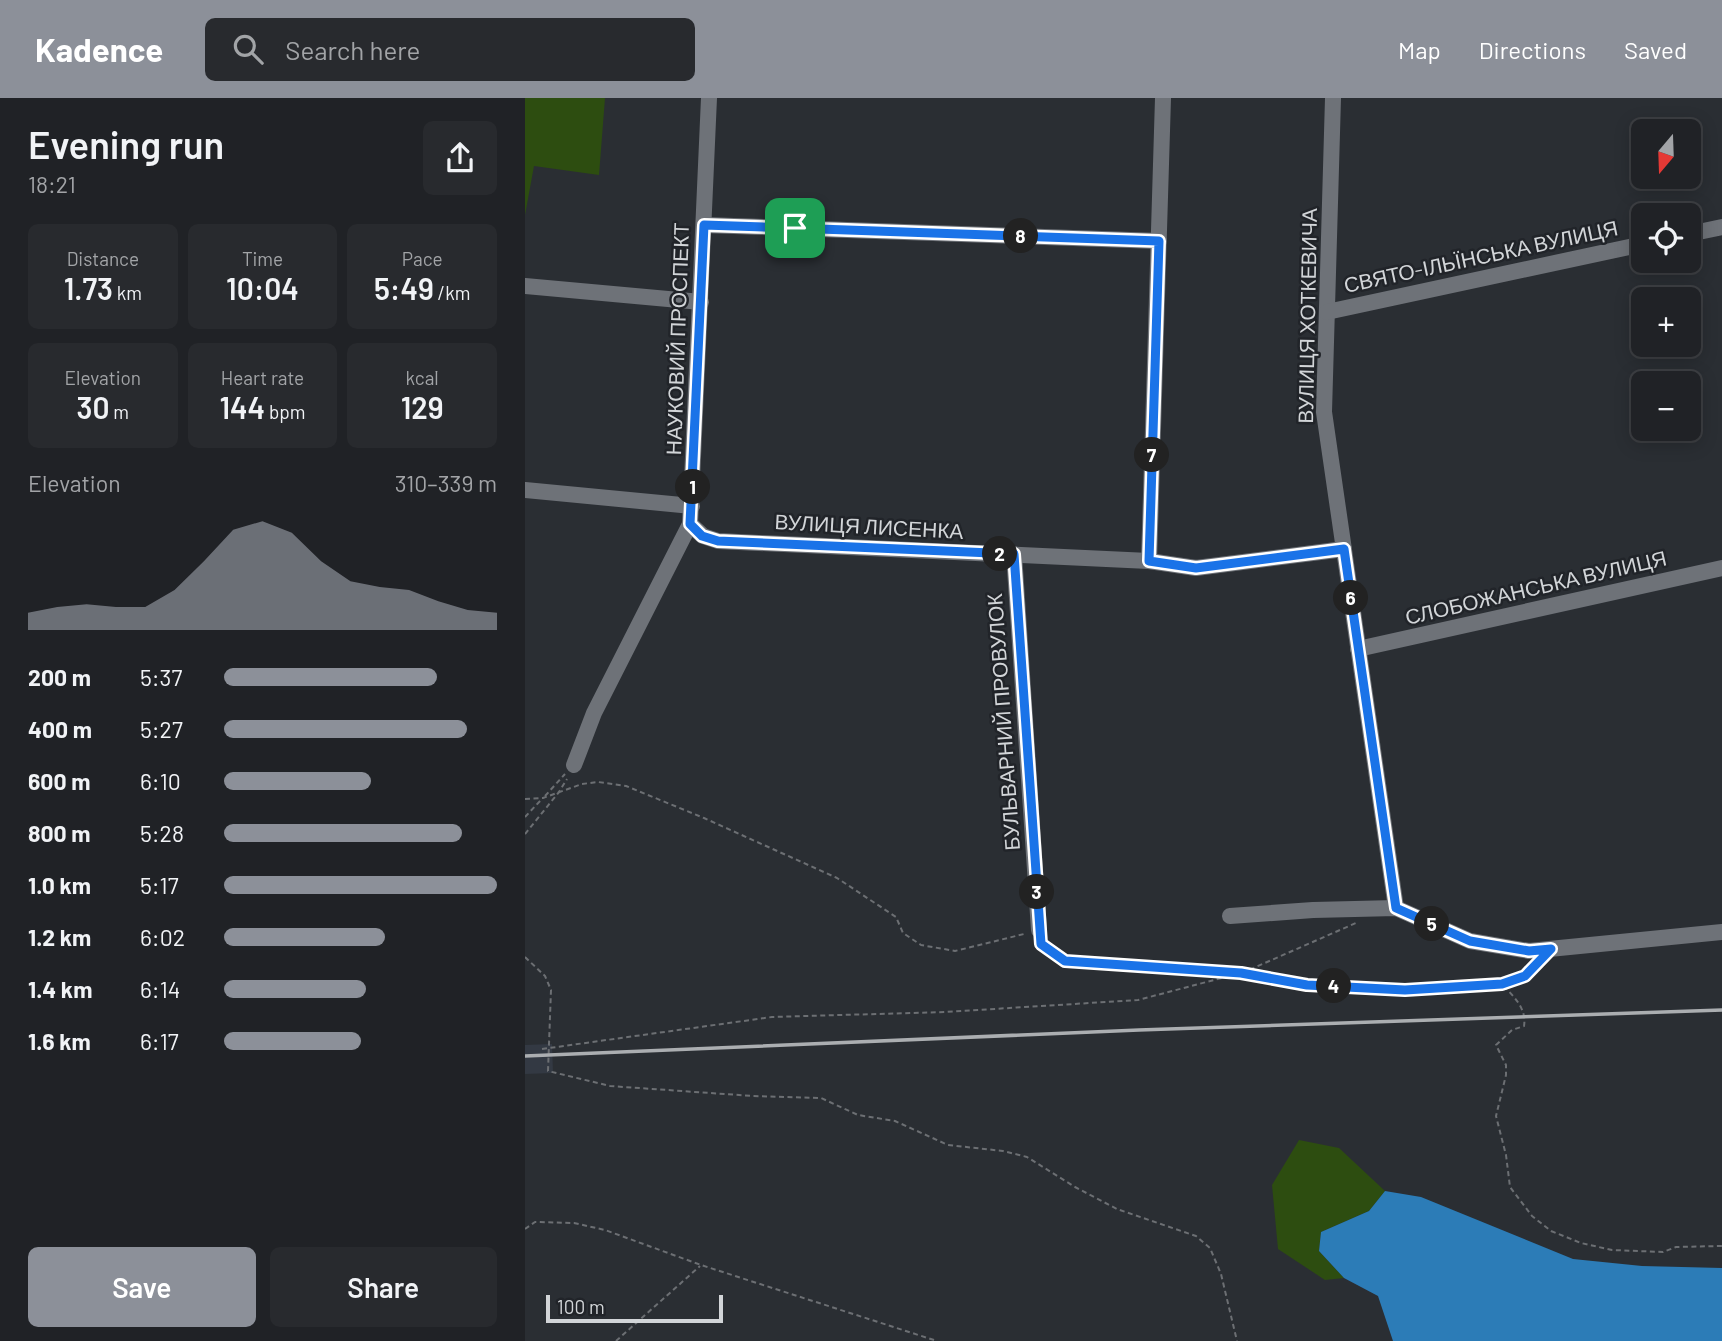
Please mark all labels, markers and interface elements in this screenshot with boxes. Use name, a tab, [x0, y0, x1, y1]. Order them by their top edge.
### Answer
search box	[205, 18, 695, 81]
text: Kadence	[35, 29, 163, 69]
icon: search	[229, 30, 267, 68]
text: Search here	[285, 34, 420, 65]
text: Map	[1398, 35, 1441, 64]
text: Directions	[1479, 35, 1586, 64]
text: Saved	[1624, 35, 1687, 64]
north arrow	[1631, 119, 1701, 189]
map controls	[1631, 119, 1701, 441]
text: Evening run	[28, 121, 224, 167]
button: share	[423, 121, 497, 195]
text: 18:21	[28, 170, 76, 198]
pin	[765, 198, 825, 258]
button: locate	[1631, 203, 1701, 273]
street label: ВУЛИЦЯ ХОТКЕВИЧА	[1292, 208, 1321, 424]
icon: arrive	[776, 209, 814, 247]
street label: СВЯТО-ІЛЬЇНСЬКА ВУЛИЦЯ	[1341, 214, 1620, 297]
pin: 8	[1003, 218, 1039, 254]
street label: НАУКОВИЙ ПРОСПЕКТ	[660, 222, 693, 456]
text: 8	[1015, 224, 1026, 247]
text: Distance	[67, 247, 139, 270]
text: Time	[242, 247, 283, 270]
text: Pace	[402, 247, 443, 270]
text: 1.73	[64, 270, 113, 306]
text: 10:04	[226, 270, 299, 306]
text: 5:49	[374, 270, 434, 306]
text: km	[113, 281, 142, 304]
text: /km	[434, 281, 470, 304]
button: +	[1631, 287, 1701, 357]
text: Elevation	[65, 366, 141, 389]
text: Heart rate	[221, 366, 304, 389]
text: kcal	[406, 366, 439, 389]
button: −	[1631, 371, 1701, 441]
text: 30	[77, 389, 110, 425]
text: 144	[219, 389, 265, 425]
text: 129	[401, 389, 444, 425]
text: m	[110, 400, 129, 423]
text: bpm	[265, 400, 306, 423]
pin: 7	[1135, 438, 1169, 472]
text: 7	[1147, 443, 1156, 466]
text: Elevation	[28, 469, 121, 497]
text: 310–339 m	[395, 469, 497, 497]
pin: 1	[675, 470, 711, 504]
text: 1	[689, 475, 696, 498]
street label: ВУЛИЦЯ ЛИСЕНКА	[774, 508, 964, 543]
pin: 2	[983, 536, 1017, 572]
text: 2	[994, 542, 1005, 565]
street label: СЛОБОЖАНСЬКА ВУЛИЦЯ	[1403, 544, 1669, 629]
pin: 6	[1333, 580, 1369, 616]
text: 6	[1345, 586, 1356, 609]
street label: БУЛЬВАРНИЙ ПРОВУЛОК	[981, 592, 1024, 851]
text: 200 m	[28, 663, 91, 691]
text: 5:37	[140, 663, 182, 691]
text: 400 m	[28, 715, 92, 743]
text: 5:27	[140, 715, 183, 743]
text: 600 m	[28, 767, 90, 795]
text: 6:10	[140, 767, 181, 795]
text: 800 m	[28, 819, 90, 847]
text: 5:28	[140, 819, 184, 847]
text: 1.0 km	[28, 871, 91, 899]
text: 5:17	[140, 871, 179, 899]
pin: 3	[1019, 874, 1055, 910]
text: 3	[1031, 880, 1042, 903]
pin: 5	[1415, 906, 1450, 942]
text: 5	[1426, 912, 1437, 935]
text: 1.2 km	[28, 923, 91, 951]
text: 6:02	[140, 923, 185, 951]
pin: 4	[1317, 968, 1351, 1004]
text: 4	[1328, 974, 1339, 997]
text: 1.4 km	[28, 975, 92, 1003]
text: 6:14	[140, 975, 180, 1003]
text: 1.6 km	[28, 1027, 91, 1055]
text: 6:17	[140, 1027, 179, 1055]
button: Save	[28, 1247, 256, 1327]
button: Share	[270, 1247, 497, 1327]
scale bar	[546, 1292, 723, 1324]
text: 100 m	[557, 1295, 605, 1318]

